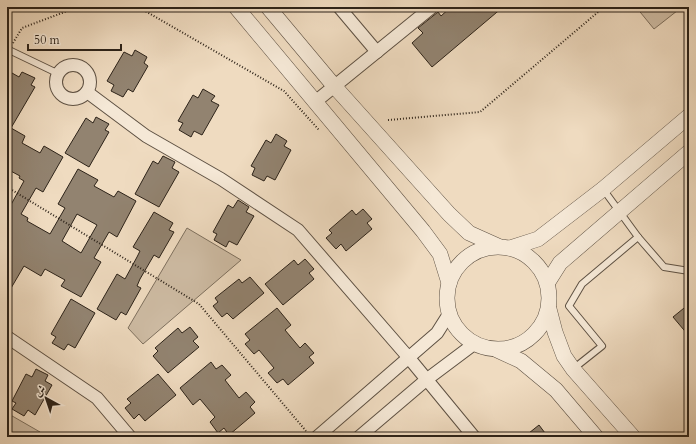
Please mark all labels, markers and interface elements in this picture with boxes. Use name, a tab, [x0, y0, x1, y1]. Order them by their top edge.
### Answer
scale bar	[28, 26, 121, 52]
text: 50 m	[34, 32, 61, 48]
north arrow	[26, 378, 66, 418]
text: ش	[31, 381, 49, 400]

